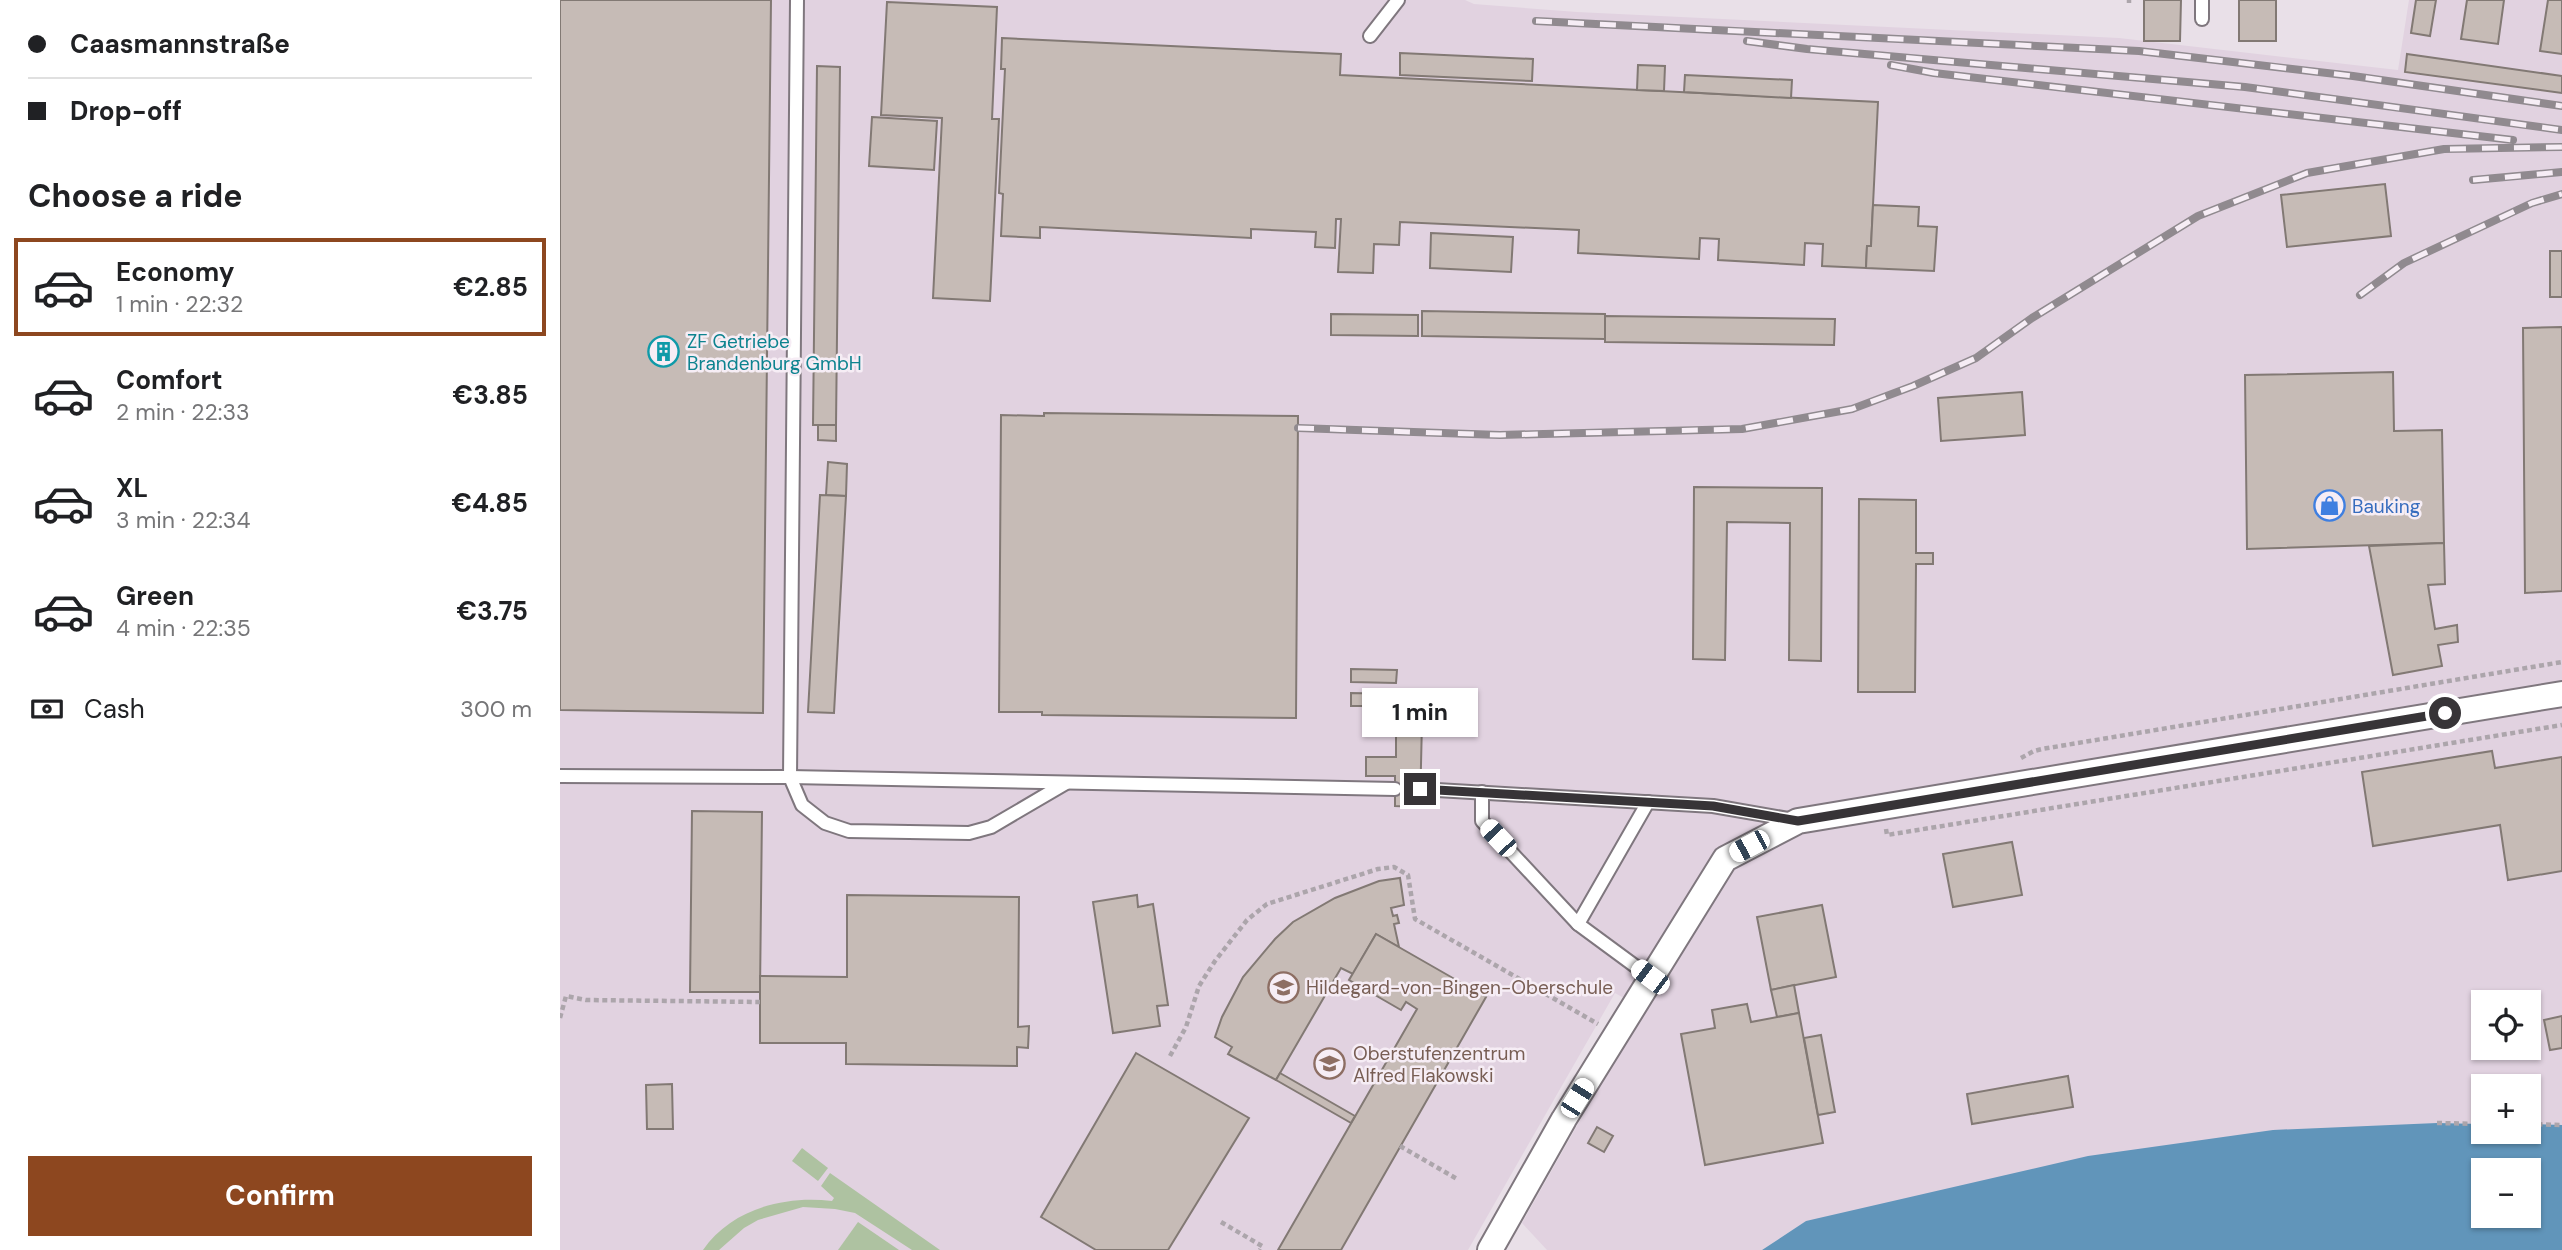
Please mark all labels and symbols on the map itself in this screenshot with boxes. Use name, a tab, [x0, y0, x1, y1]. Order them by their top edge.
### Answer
place label: ZF Getriebe Brandenburg GmbH	[687, 329, 862, 376]
building icon: ZF Getriebe Brandenburg GmbH	[647, 335, 681, 369]
shop icon: Bauking	[2312, 489, 2346, 523]
place label: Bauking	[2352, 494, 2421, 519]
callout: 1 min	[1362, 688, 1478, 736]
route start	[2429, 697, 2461, 729]
route end	[1404, 773, 1436, 805]
car	[1476, 815, 1521, 861]
car	[1726, 827, 1773, 865]
car	[1627, 956, 1674, 998]
school or university icon: Hildegard-von-Bingen-Oberschule	[1266, 970, 1300, 1004]
place label: Hildegard-von-Bingen-Oberschule	[1306, 975, 1613, 1000]
place label: Oberstufenzentrum Alfred Flakowski	[1353, 1041, 1525, 1088]
school or university icon: Oberstufenzentrum Alfred Flakowski	[1313, 1047, 1347, 1081]
car	[1557, 1075, 1598, 1121]

